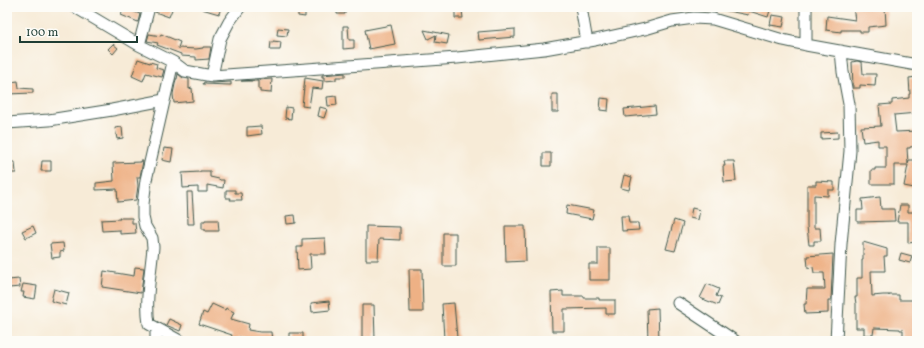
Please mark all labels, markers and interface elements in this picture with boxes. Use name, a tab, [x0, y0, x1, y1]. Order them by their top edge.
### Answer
scale bar	[20, 18, 137, 44]
text: 100 m	[26, 25, 59, 41]

